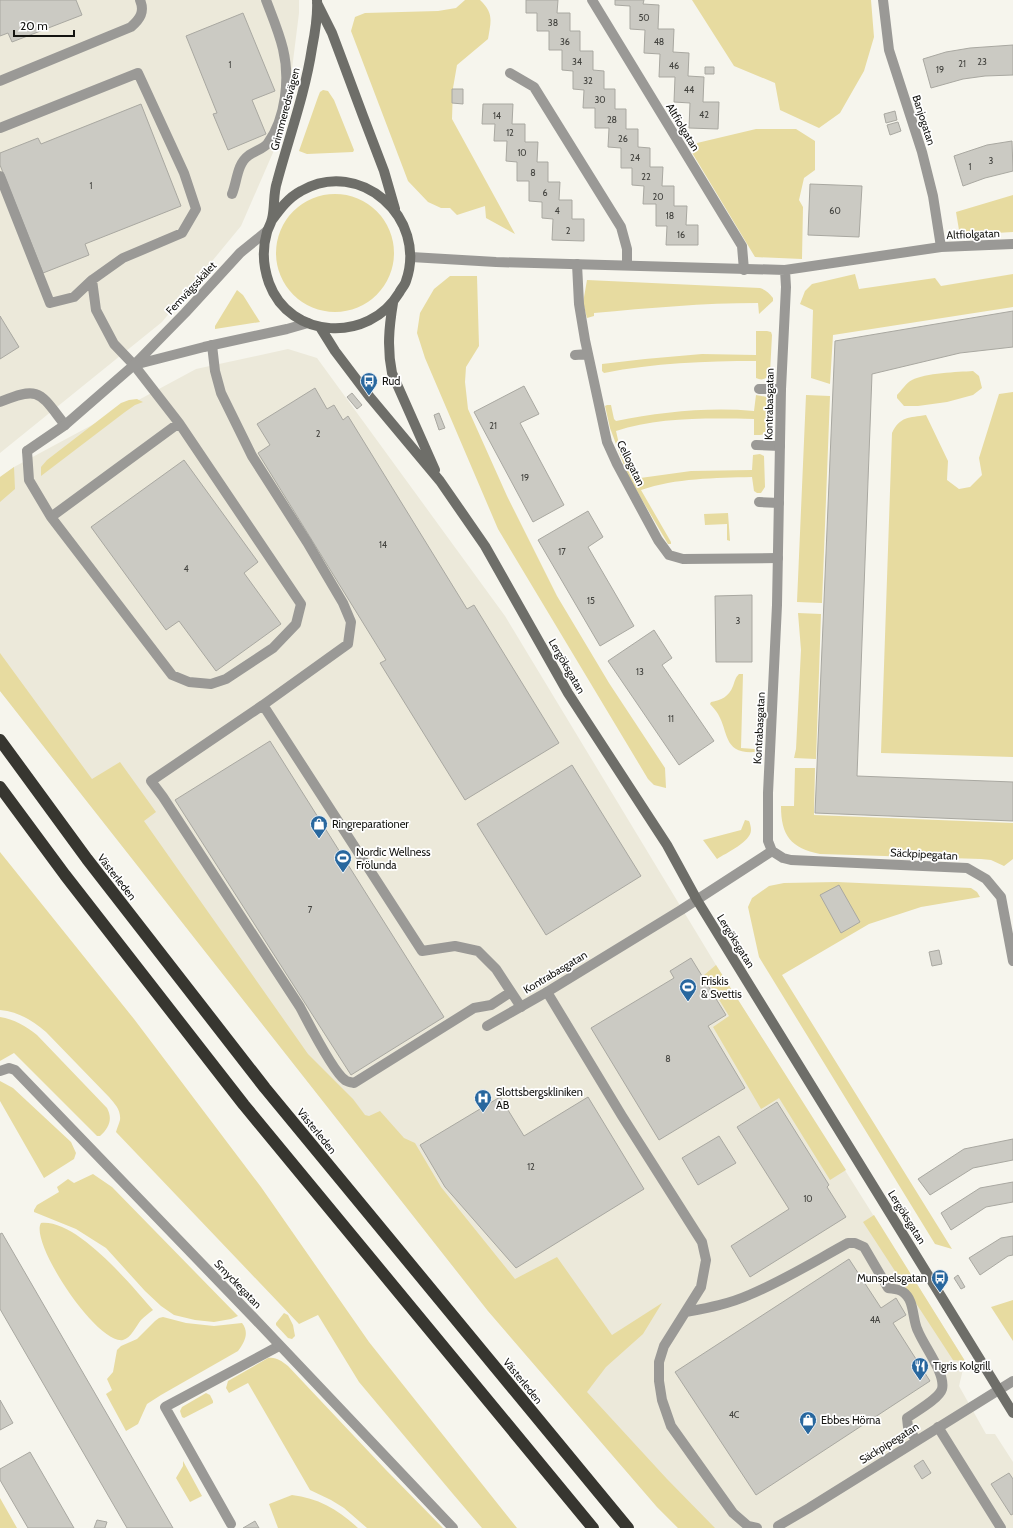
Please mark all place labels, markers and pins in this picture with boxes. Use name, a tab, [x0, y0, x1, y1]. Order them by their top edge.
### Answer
bus stop icon: Rud	[359, 371, 379, 396]
place label: Rud	[382, 374, 400, 388]
shop icon: Ringreparationer	[309, 814, 329, 839]
place label: Ringreparationer	[332, 817, 409, 831]
place label: Nordic Wellness Frölunda	[356, 845, 431, 872]
sports icon: Nordic Wellness Frölunda	[333, 848, 353, 873]
place label: Friskis & Svettis	[701, 974, 742, 1001]
sports icon: Friskis & Svettis	[678, 977, 698, 1002]
place label: Slottsbergskliniken AB	[496, 1085, 583, 1112]
hospital icon: Slottsbergskliniken AB	[473, 1088, 493, 1113]
bus stop icon: Munspelsgatan	[930, 1268, 950, 1293]
place label: Munspelsgatan	[857, 1271, 927, 1285]
restaurant icon: Tigris Kolgrill	[910, 1356, 930, 1381]
place label: Tigris Kolgrill	[933, 1359, 991, 1373]
shop icon: Ebbes Hörna	[798, 1410, 818, 1435]
place label: Ebbes Hörna	[821, 1413, 881, 1427]

